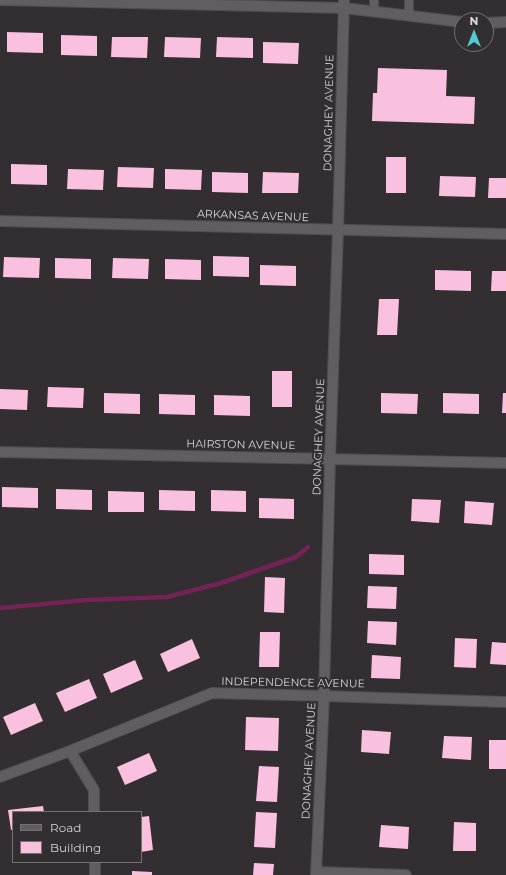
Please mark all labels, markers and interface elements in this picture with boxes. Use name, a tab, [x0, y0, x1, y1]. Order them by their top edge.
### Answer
north arrow	[454, 12, 494, 52]
text: N	[470, 14, 478, 28]
street label: DONAGHEY AVENUE	[321, 54, 337, 172]
street label: ARKANSAS AVENUE	[197, 207, 309, 225]
street label: DONAGHEY AVENUE	[310, 378, 328, 496]
street label: HAIRSTON AVENUE	[186, 437, 296, 453]
street label: INDEPENDENCE AVENUE	[221, 675, 365, 691]
street label: DONAGHEY AVENUE	[299, 702, 319, 820]
legend	[12, 811, 142, 863]
text: Road	[50, 820, 81, 835]
text: Building	[50, 840, 101, 855]

